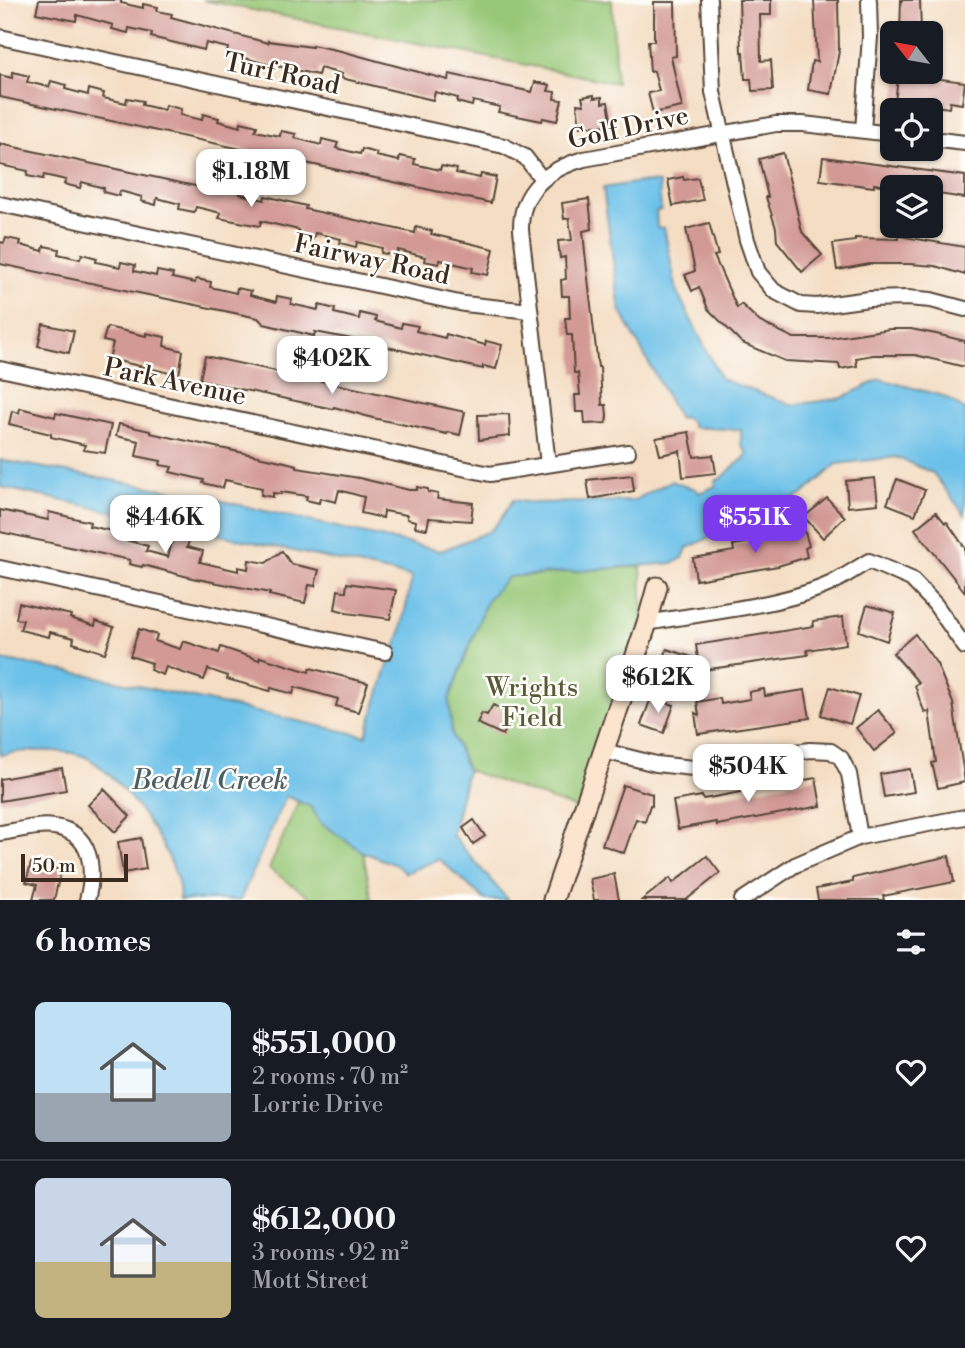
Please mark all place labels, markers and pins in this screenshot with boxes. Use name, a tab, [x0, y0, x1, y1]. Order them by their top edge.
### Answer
pin: $1.18M	[194, 150, 308, 209]
pin: $402K	[283, 336, 381, 396]
pin: $446K	[116, 496, 214, 555]
pin: $551K	[706, 496, 804, 555]
pin: $612K	[609, 656, 707, 715]
pin: $504K	[699, 744, 797, 804]

